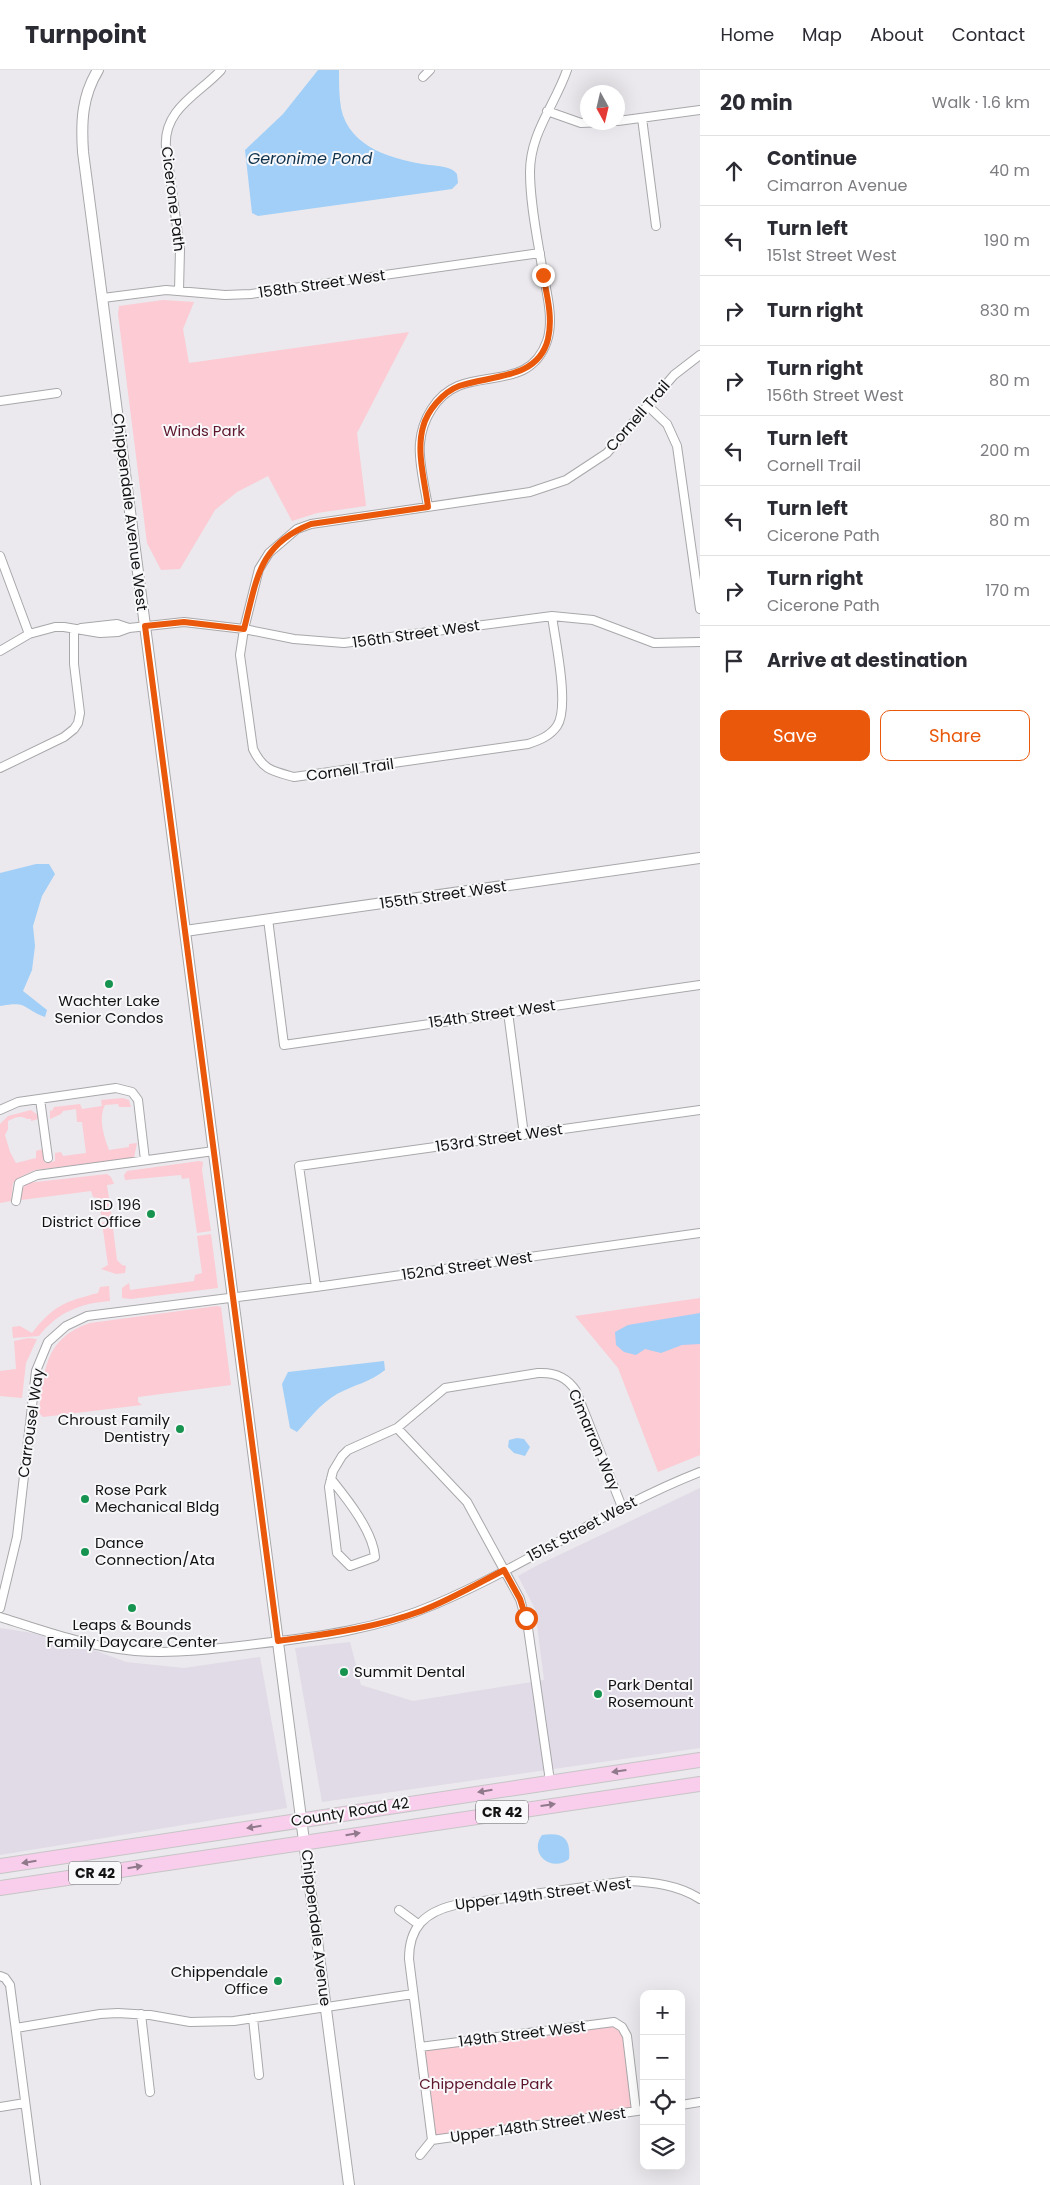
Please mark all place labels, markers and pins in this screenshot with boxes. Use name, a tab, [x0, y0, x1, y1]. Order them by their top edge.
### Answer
marker: Wachter Lake Senior Condos	[103, 978, 115, 990]
place label: Wachter Lake Senior Condos	[55, 990, 164, 1028]
place label: ISD 196 District Office	[42, 1194, 141, 1232]
marker: ISD 196 District Office	[145, 1208, 157, 1220]
place label: Chroust Family Dentistry	[58, 1409, 171, 1447]
marker: Chroust Family Dentistry	[174, 1423, 186, 1435]
place label: Rose Park Mechanical Bldg	[95, 1479, 219, 1517]
marker: Rose Park Mechanical Bldg	[79, 1493, 91, 1505]
place label: Dance Connection/Ata	[95, 1532, 215, 1570]
marker: Dance Connection/Ata	[79, 1546, 91, 1558]
marker: Leaps & Bounds Family Daycare Center	[126, 1602, 138, 1614]
place label: Leaps & Bounds Family Daycare Center	[46, 1614, 218, 1652]
place label: Summit Dental	[354, 1661, 465, 1682]
marker: Summit Dental	[338, 1666, 350, 1678]
place label: Park Dental Rosemount	[608, 1674, 694, 1712]
marker: Park Dental Rosemount	[592, 1688, 604, 1700]
place label: Chippendale Office	[171, 1961, 268, 1999]
marker: Chippendale Office	[272, 1975, 284, 1987]

